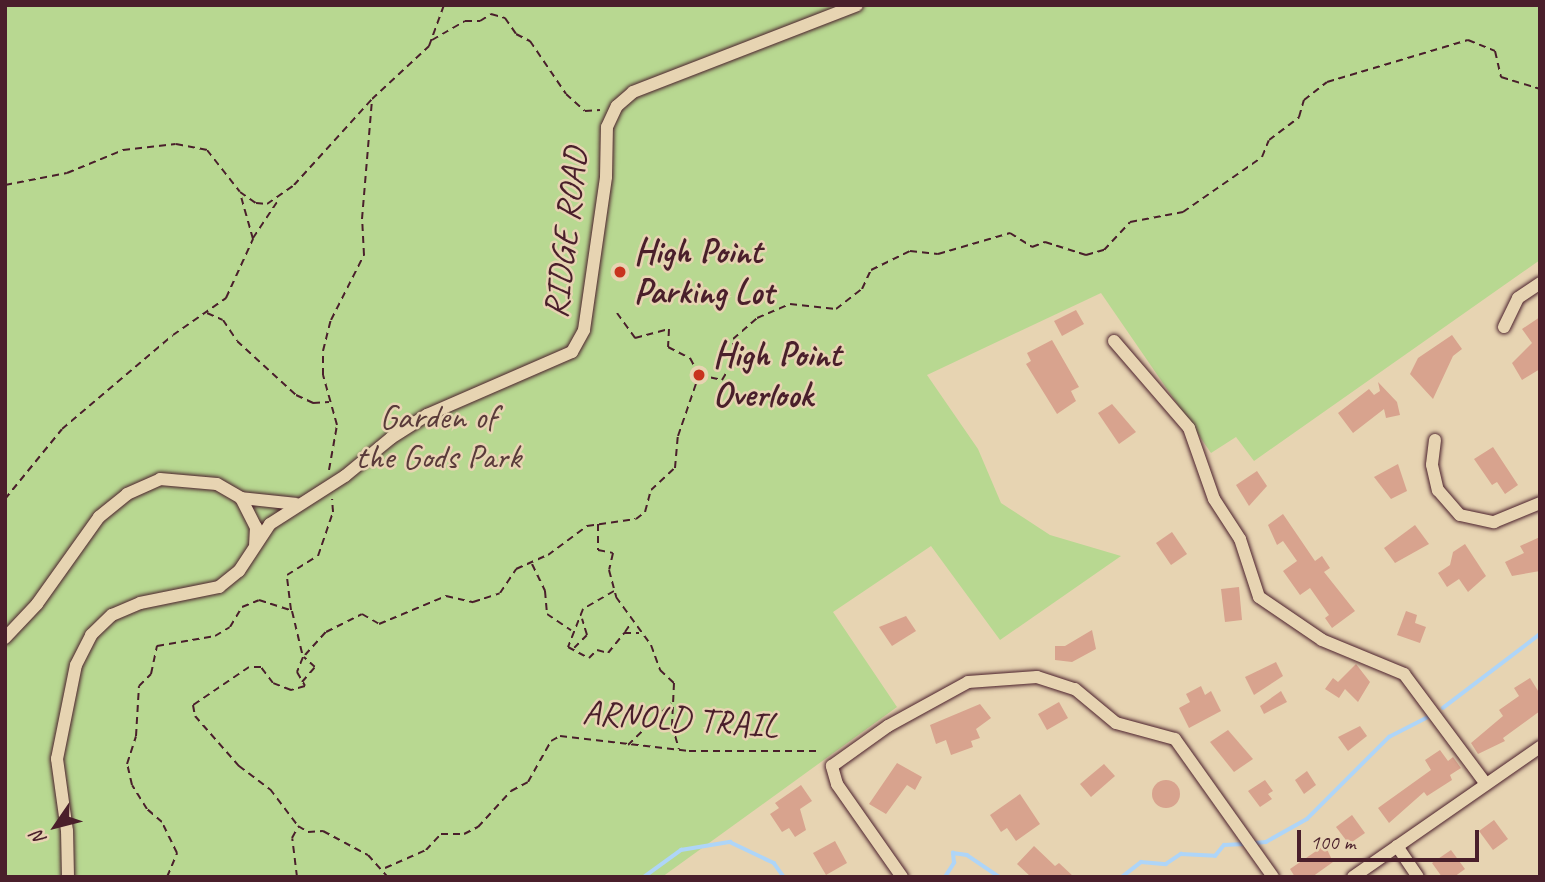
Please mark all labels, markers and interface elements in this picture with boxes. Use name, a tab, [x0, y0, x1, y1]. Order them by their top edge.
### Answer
street label: RIDGE ROAD	[535, 145, 597, 321]
place label: High Point Parking Lot	[634, 231, 774, 313]
marker: High Point Parking Lot	[612, 264, 628, 280]
place label: High Point Overlook	[713, 334, 840, 416]
marker: High Point Overlook	[691, 367, 707, 383]
park label: Garden of the Gods Park	[355, 396, 521, 478]
street label: ARNOLD TRAIL	[581, 691, 779, 747]
north arrow	[21, 791, 91, 861]
scale bar	[1300, 816, 1482, 860]
text: N	[26, 826, 52, 850]
text: 100 m	[1310, 829, 1355, 855]

